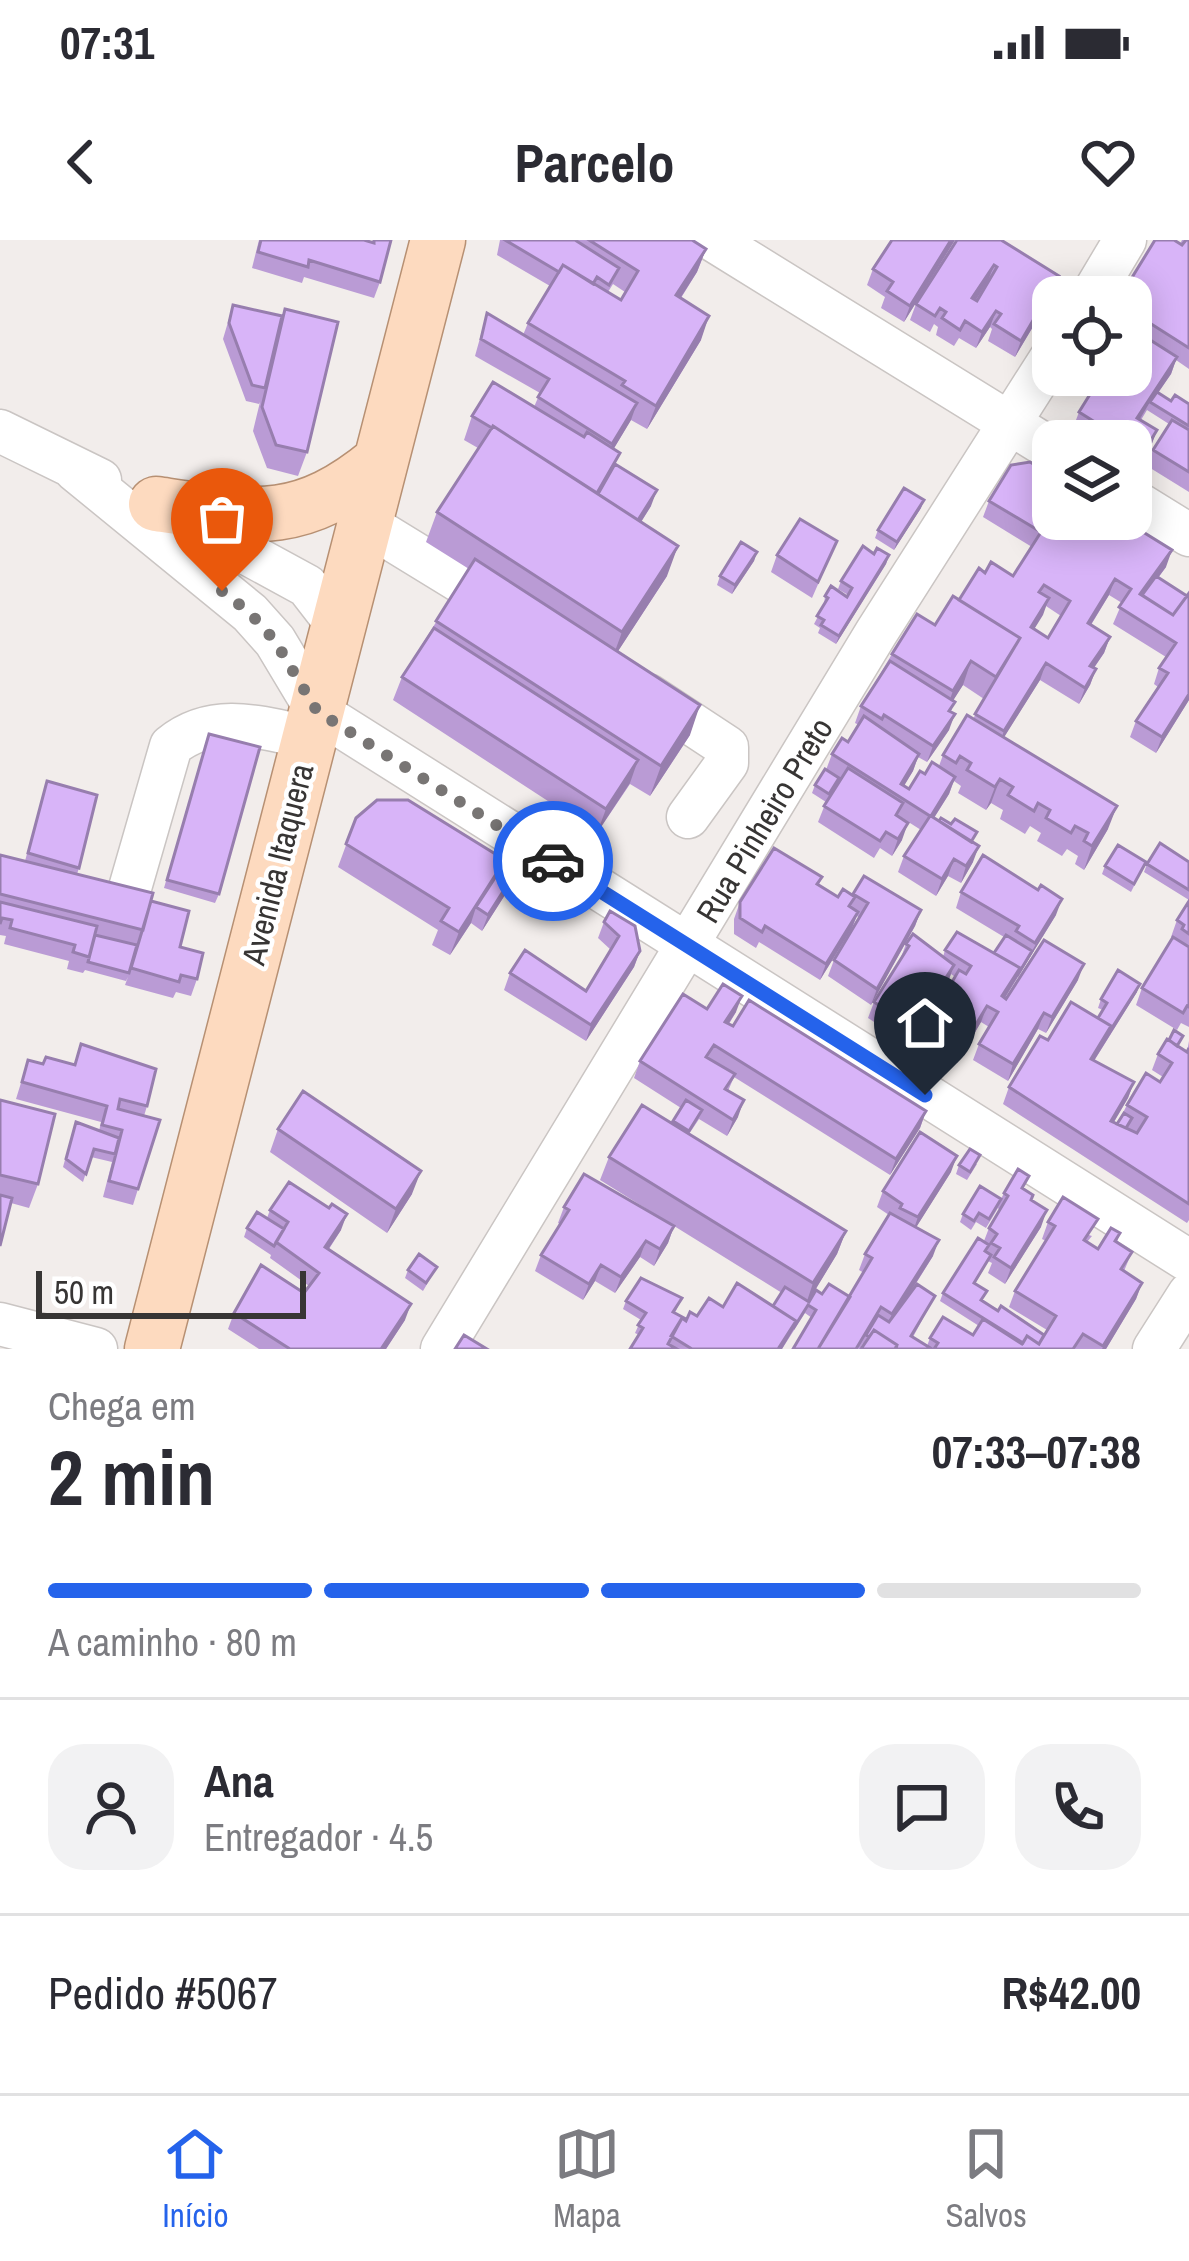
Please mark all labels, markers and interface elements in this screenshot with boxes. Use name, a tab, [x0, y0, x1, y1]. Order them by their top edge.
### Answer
text: 07:31	[60, 12, 154, 73]
text: Parcelo	[514, 126, 675, 199]
icon: back	[48, 129, 114, 195]
icon: heart	[1075, 129, 1141, 195]
map controls	[1032, 276, 1152, 540]
button: locate	[1032, 276, 1152, 396]
button: layers	[1032, 420, 1152, 540]
pin	[171, 468, 273, 591]
icon: bag	[189, 486, 255, 552]
street label: Rua Pinheiro Preto	[685, 709, 843, 931]
street label: Avenida Itaquera	[231, 759, 323, 970]
courier	[493, 801, 613, 921]
icon: car	[520, 828, 586, 894]
pin	[874, 972, 976, 1095]
icon: home	[892, 990, 958, 1056]
scale bar	[36, 1265, 306, 1318]
text: 50 m	[54, 1270, 114, 1314]
text: Chega em	[48, 1380, 196, 1432]
text: 07:33–07:38	[932, 1421, 1141, 1482]
text: 2 min	[48, 1424, 215, 1529]
text: A caminho · 80 m	[48, 1616, 297, 1668]
button: person	[48, 1744, 174, 1870]
button: chat	[859, 1744, 985, 1870]
button: phone	[1015, 1744, 1141, 1870]
text: Ana	[204, 1750, 274, 1811]
text: Entregador · 4.5	[204, 1811, 433, 1863]
text: Pedido #5067	[48, 1962, 278, 2023]
text: R$42.00	[1001, 1962, 1141, 2023]
tab: Início	[162, 2121, 229, 2237]
tab: Mapa	[553, 2121, 621, 2237]
tab: Salvos	[945, 2121, 1027, 2237]

